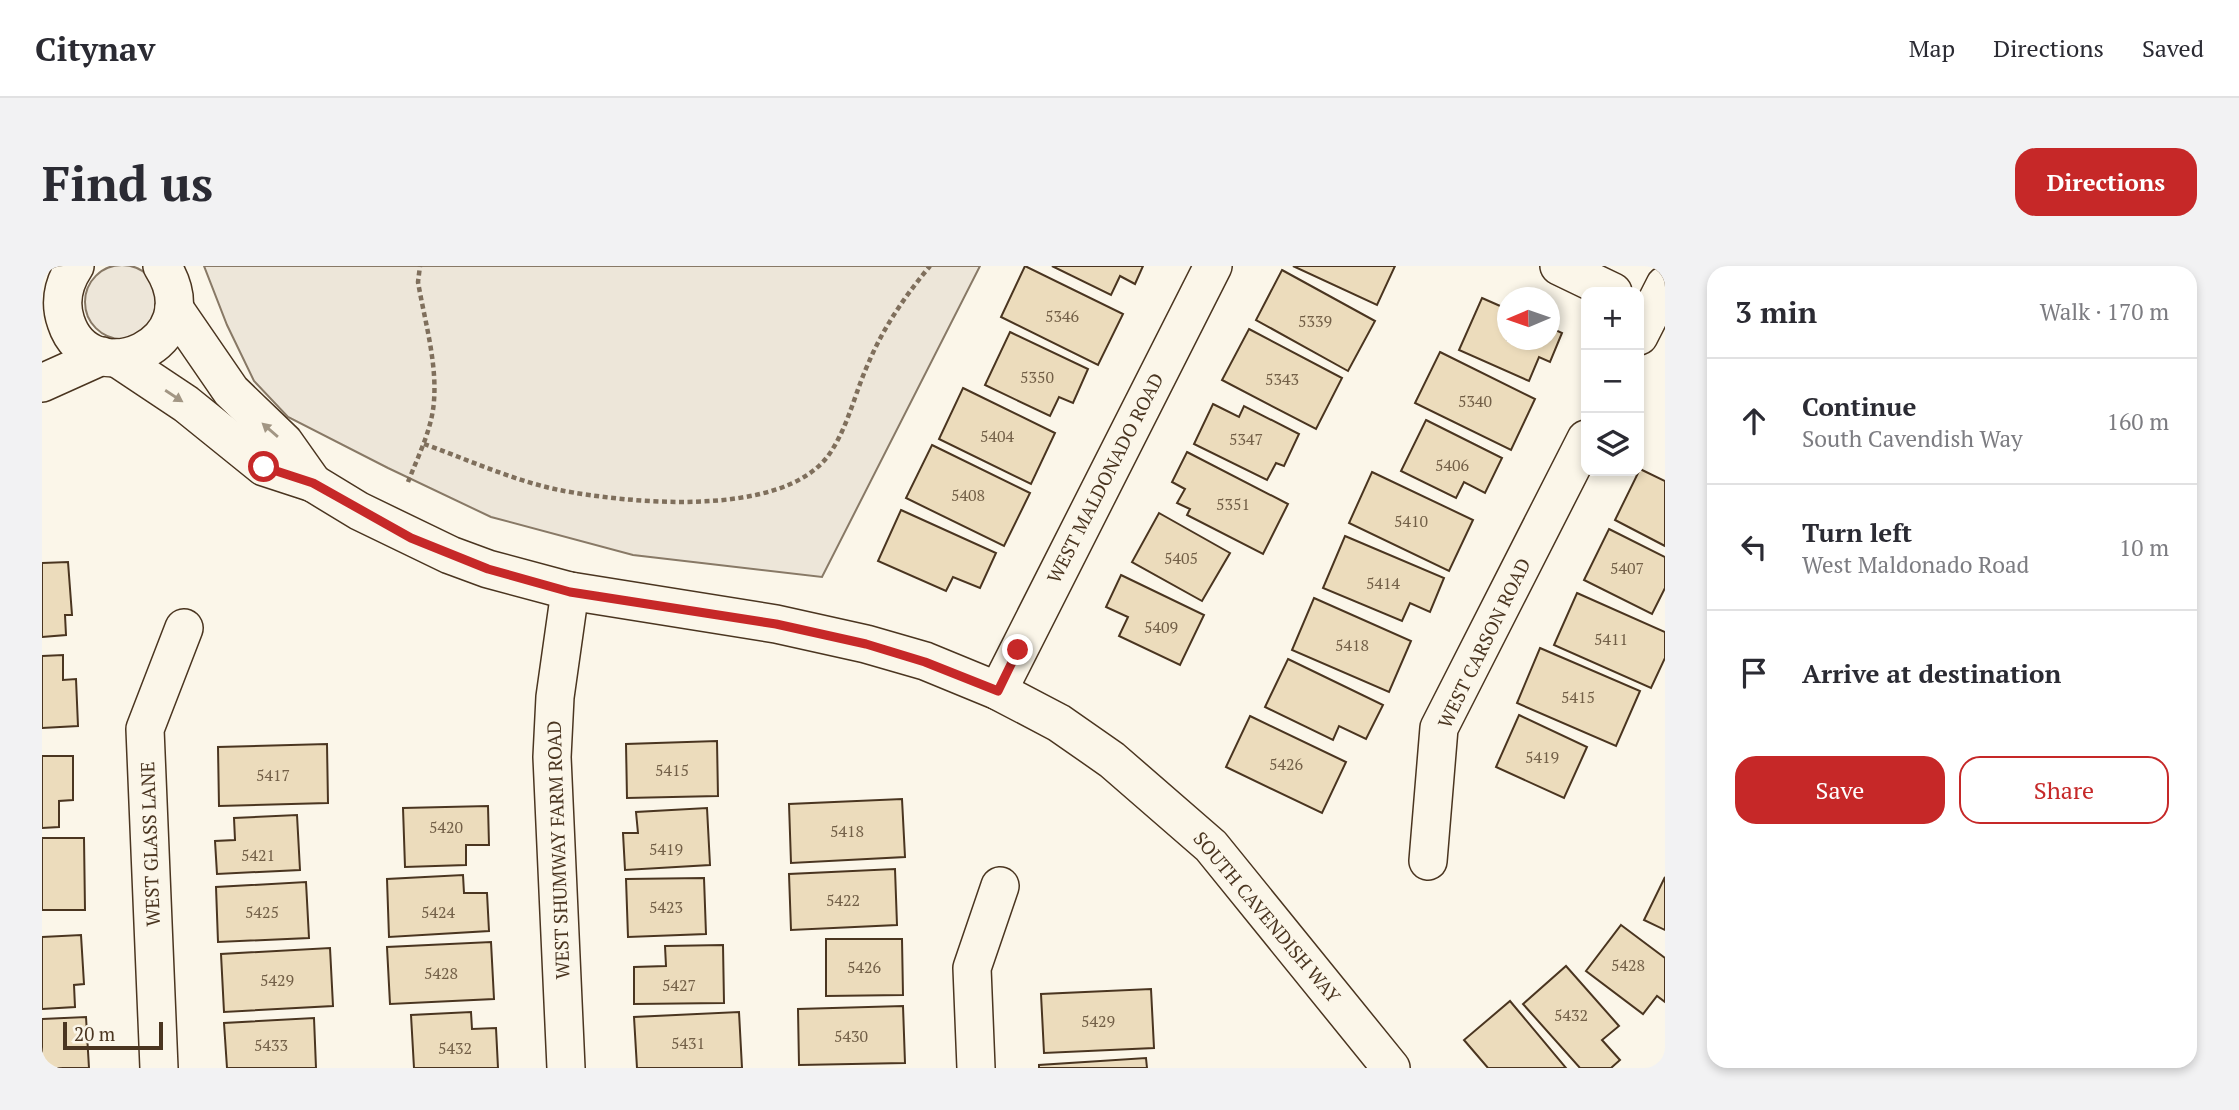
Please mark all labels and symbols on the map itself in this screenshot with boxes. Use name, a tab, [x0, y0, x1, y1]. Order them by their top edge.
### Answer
north arrow	[1497, 287, 1560, 350]
house number: 5346	[1045, 305, 1080, 327]
house number: 5339	[1298, 310, 1332, 332]
house number: 5350	[1020, 366, 1054, 388]
street label: WEST MALDONADO ROAD	[1041, 368, 1169, 587]
house number: 5343	[1265, 368, 1299, 390]
one-way arrow	[164, 389, 183, 402]
house number: 5340	[1458, 390, 1492, 412]
one-way arrow	[262, 423, 279, 438]
house number: 5404	[980, 425, 1015, 447]
house number: 5347	[1229, 428, 1263, 450]
route start	[248, 451, 279, 482]
house number: 5406	[1435, 454, 1470, 476]
house number: 5408	[951, 484, 985, 506]
house number: 5351	[1216, 493, 1250, 515]
house number: 5410	[1394, 510, 1428, 532]
house number: 5405	[1164, 547, 1198, 569]
street label: WEST CARSON ROAD	[1432, 554, 1536, 732]
house number: 5407	[1610, 557, 1644, 579]
house number: 5414	[1366, 572, 1401, 594]
house number: 5409	[1144, 616, 1178, 638]
house number: 5411	[1594, 628, 1628, 650]
route end	[1002, 634, 1033, 665]
house number: 5418	[1335, 634, 1369, 656]
house number: 5415	[1561, 686, 1595, 708]
street label: WEST SHUMWAY FARM ROAD	[540, 720, 575, 980]
house number: 5419	[1525, 746, 1559, 768]
house number: 5426	[1269, 753, 1304, 775]
house number: 5415	[655, 759, 689, 781]
street label: WEST GLASS LANE	[134, 761, 165, 927]
house number: 5417	[256, 764, 290, 786]
house number: 5420	[429, 816, 463, 838]
house number: 5418	[830, 820, 864, 842]
street label: SOUTH CAVENDISH WAY	[1188, 826, 1347, 1008]
house number: 5419	[649, 838, 683, 860]
house number: 5421	[241, 844, 275, 866]
house number: 5422	[826, 889, 860, 911]
house number: 5423	[649, 896, 683, 918]
house number: 5425	[245, 901, 279, 923]
house number: 5424	[421, 901, 456, 923]
house number: 5428	[1611, 954, 1645, 976]
house number: 5426	[847, 956, 882, 978]
house number: 5428	[424, 962, 458, 984]
house number: 5429	[260, 969, 294, 991]
house number: 5427	[662, 974, 696, 996]
house number: 5432	[1554, 1004, 1588, 1026]
house number: 5429	[1081, 1010, 1115, 1032]
scale bar	[63, 1019, 163, 1051]
house number: 5430	[834, 1025, 868, 1047]
house number: 5431	[671, 1032, 705, 1054]
house number: 5433	[254, 1034, 288, 1056]
house number: 5432	[438, 1037, 472, 1059]

